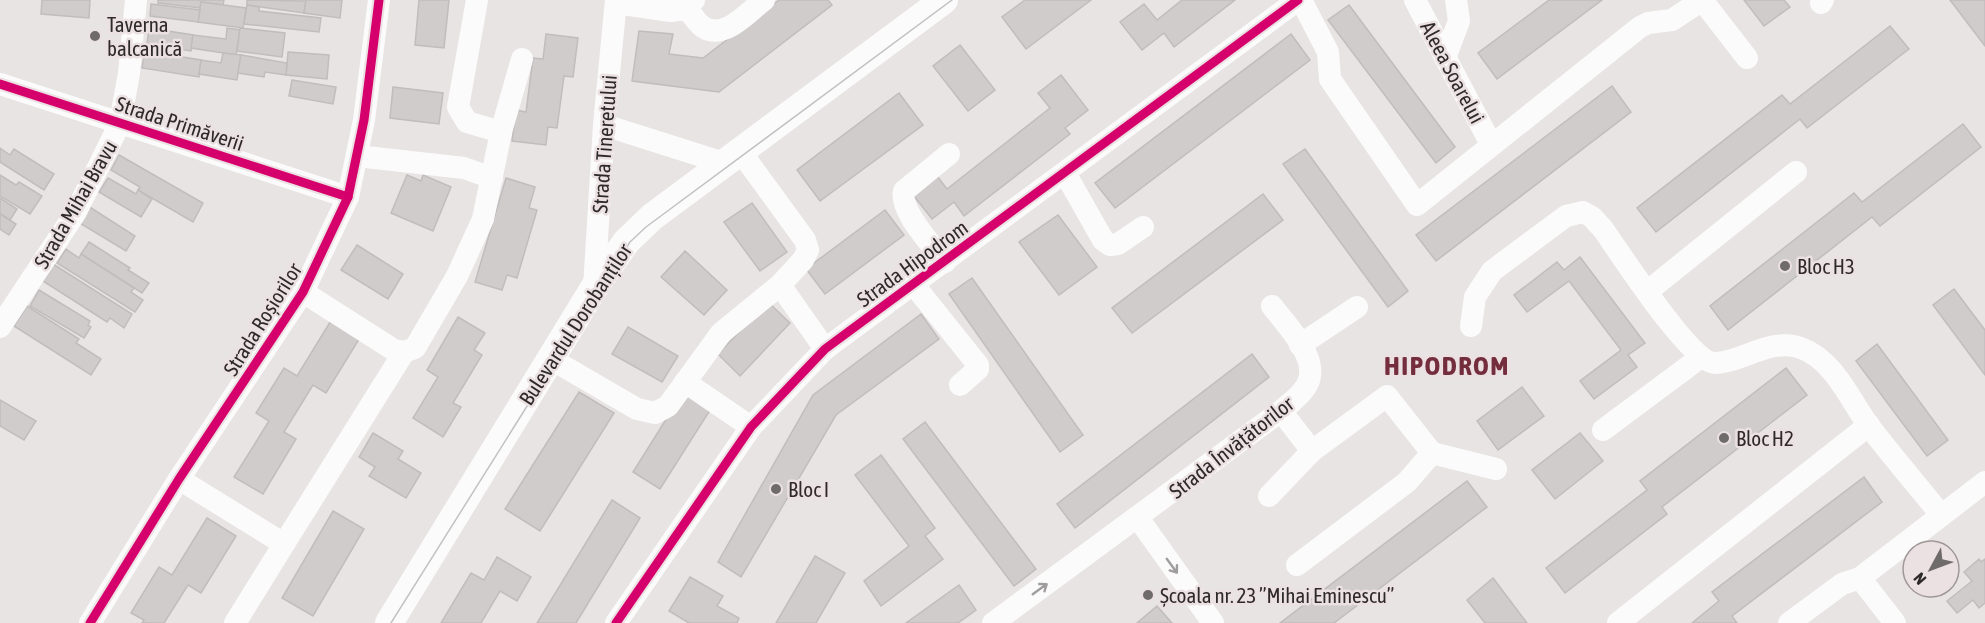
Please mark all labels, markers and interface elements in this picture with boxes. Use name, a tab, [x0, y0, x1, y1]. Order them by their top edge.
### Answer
place label: Taverna balcanică	[107, 12, 182, 60]
street label: Aleea Soarelui	[1416, 17, 1490, 127]
marker: Taverna balcanică	[88, 29, 102, 43]
street label: Strada Tineretului	[587, 74, 621, 214]
street label: Strada Primăverii	[113, 91, 247, 155]
street label: Strada Mihai Bravu	[29, 136, 121, 272]
street label: Strada Hipodrom	[852, 215, 972, 311]
street label: Bulevardul Dorobanților	[514, 238, 637, 409]
place label: Bloc H3	[1797, 254, 1855, 278]
street label: Strada Roșiorilor	[218, 258, 306, 380]
marker: Bloc H3	[1778, 259, 1792, 273]
district label: HIPODROM	[1384, 350, 1510, 381]
street label: Strada Învățătorilor	[1164, 391, 1298, 503]
place label: Bloc H2	[1736, 426, 1794, 450]
marker: Bloc H2	[1717, 431, 1731, 445]
place label: Bloc I	[788, 477, 829, 501]
marker: Bloc I	[769, 482, 783, 496]
north arrow	[1901, 539, 1961, 599]
one-way arrow	[1166, 558, 1179, 574]
text: N	[1910, 569, 1930, 588]
one-way arrow	[1032, 583, 1048, 595]
place label: Școala nr. 23 ”Mihai Eminescu”	[1160, 583, 1394, 607]
marker: Școala nr. 23 ”Mihai Eminescu”	[1141, 588, 1155, 602]

